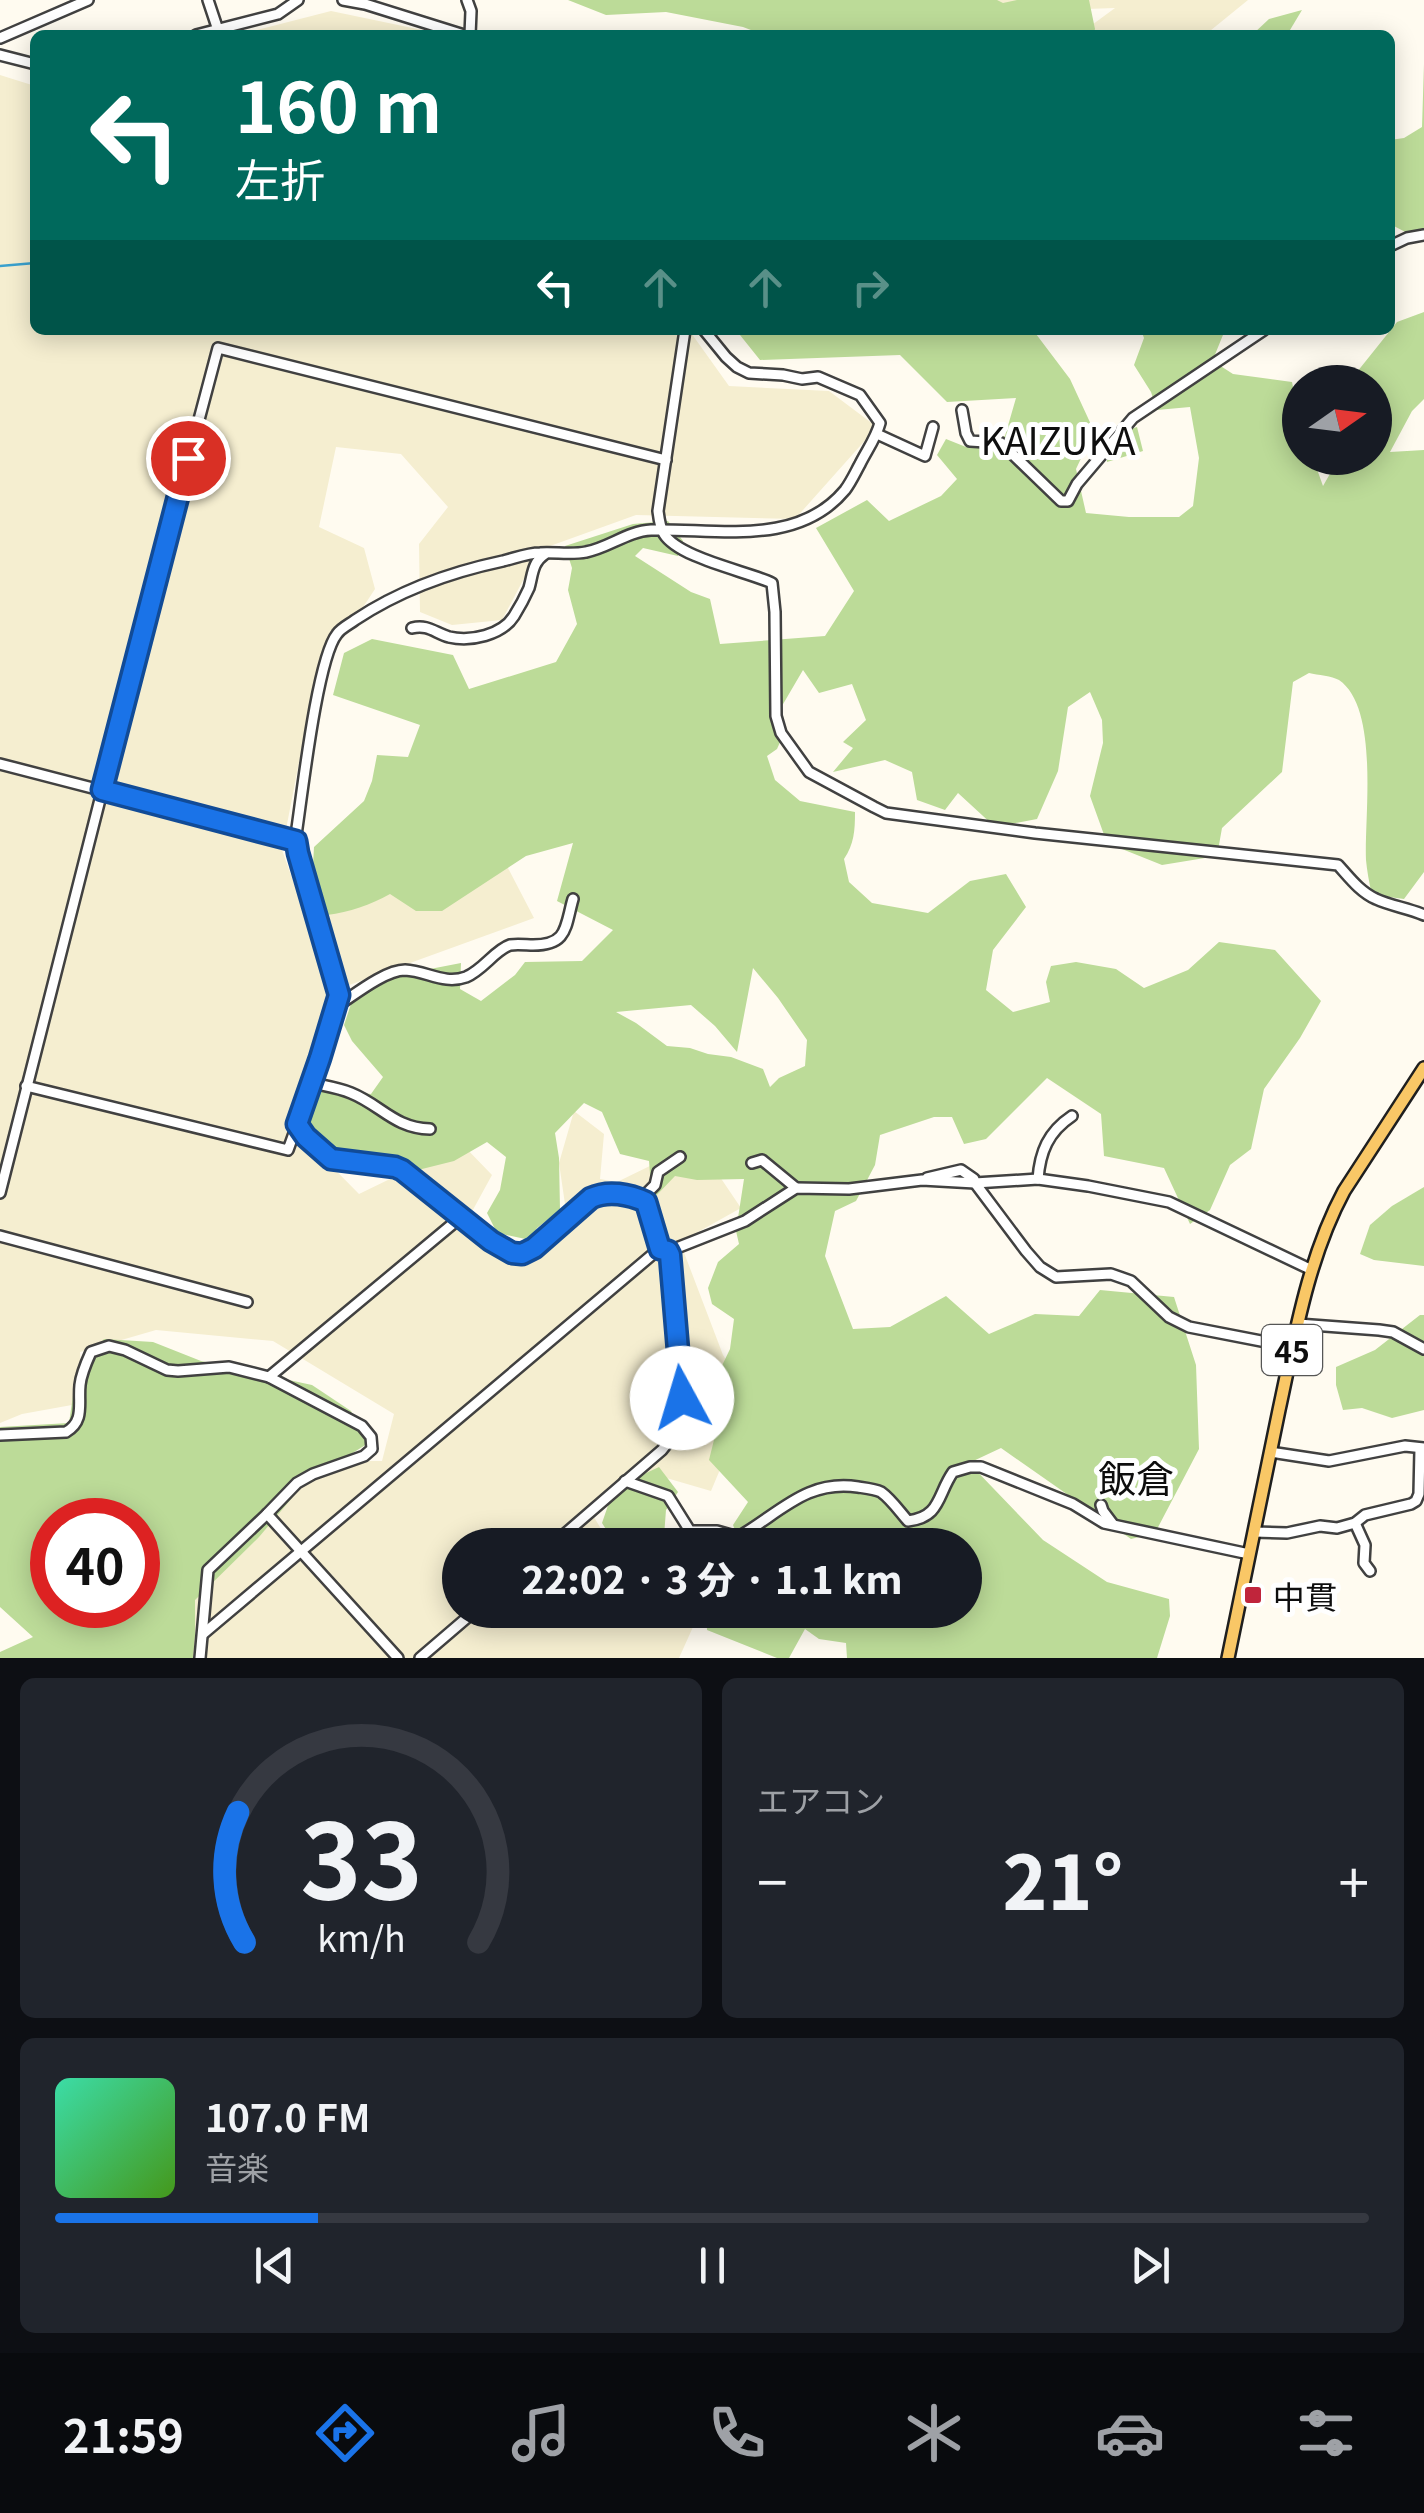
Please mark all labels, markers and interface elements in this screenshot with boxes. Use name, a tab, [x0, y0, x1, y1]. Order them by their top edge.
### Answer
text: 160 m	[235, 52, 442, 153]
icon: left	[70, 70, 200, 200]
text: 左折	[235, 145, 325, 210]
icon: left	[528, 260, 583, 315]
icon: ahead	[633, 260, 688, 315]
icon: ahead	[738, 260, 793, 315]
icon: right	[843, 260, 898, 315]
north arrow	[1282, 365, 1392, 475]
map controls	[1282, 365, 1392, 475]
district label: KAIZUKA	[980, 411, 1136, 466]
pin	[146, 416, 231, 501]
icon: arrive	[161, 431, 216, 486]
road number: 45	[1262, 1325, 1322, 1375]
position arrow	[630, 1346, 734, 1450]
district label: 飯倉	[1098, 1449, 1174, 1504]
speed limit sign: 40	[30, 1498, 160, 1628]
text: 22:02 · 3 分 · 1.1 km	[521, 1550, 903, 1605]
place label: 中貫	[1273, 1572, 1337, 1618]
marker: 中貫	[1242, 1584, 1264, 1606]
text: エアコン	[757, 1776, 885, 1822]
text: 33	[300, 1779, 422, 1930]
text: 21°	[1003, 1823, 1123, 1932]
text: −	[757, 1839, 788, 1919]
text: +	[1338, 1839, 1369, 1919]
text: km/h	[317, 1911, 405, 1962]
text: 107.0 FM	[205, 2088, 370, 2143]
text: 音楽	[205, 2143, 269, 2189]
icon: previous	[247, 2238, 302, 2293]
icon: pause	[685, 2238, 740, 2293]
icon: next	[1123, 2238, 1178, 2293]
icon: directions	[310, 2398, 380, 2468]
icon: music	[506, 2398, 576, 2468]
icon: phone	[702, 2398, 772, 2468]
icon: climate	[899, 2398, 969, 2468]
icon: car	[1095, 2398, 1165, 2468]
icon: filters	[1291, 2398, 1361, 2468]
text: 21:59	[63, 2401, 184, 2466]

